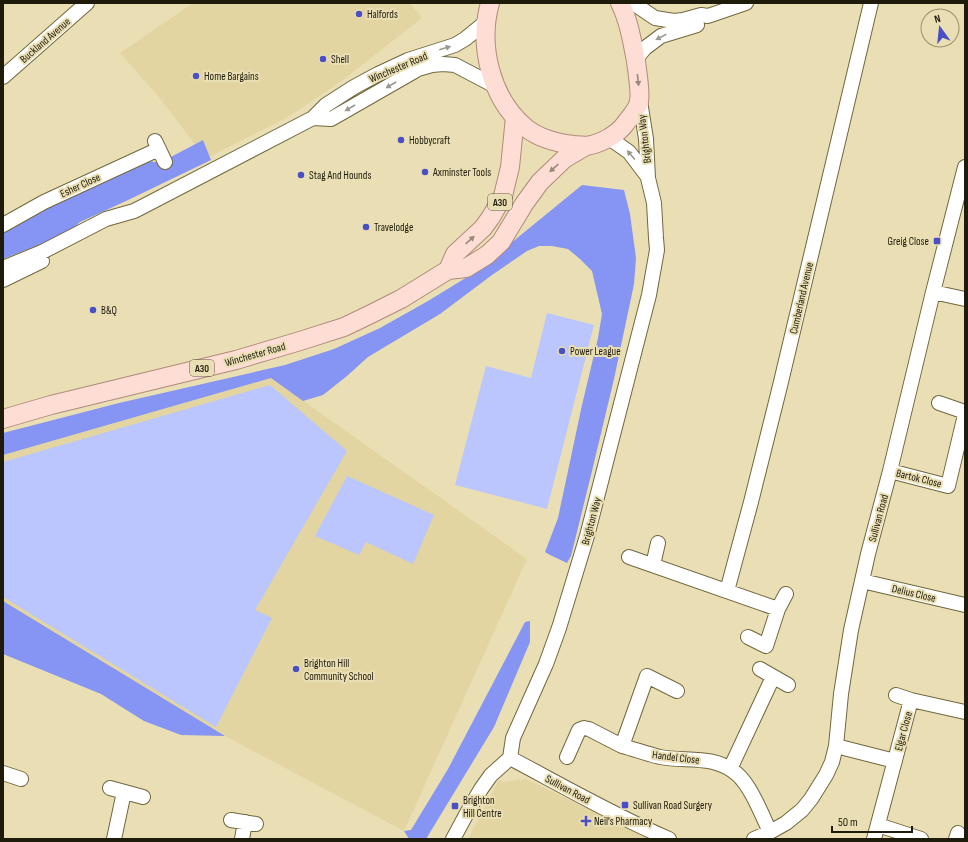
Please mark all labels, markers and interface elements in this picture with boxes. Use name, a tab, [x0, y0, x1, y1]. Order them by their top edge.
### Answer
place label: Halfords	[367, 8, 398, 21]
north arrow	[920, 8, 960, 48]
marker: Halfords	[354, 9, 364, 19]
text: N	[933, 12, 942, 26]
street label: Buckland Avenue	[18, 15, 73, 66]
one-way arrow	[655, 34, 667, 40]
one-way arrow	[440, 45, 452, 51]
street label: Winchester Road	[367, 49, 430, 86]
place label: Shell	[331, 53, 349, 66]
marker: Shell	[318, 54, 328, 64]
place label: Home Bargains	[204, 70, 259, 83]
marker: Home Bargains	[191, 71, 201, 81]
one-way arrow	[635, 74, 642, 86]
one-way arrow	[385, 81, 397, 88]
one-way arrow	[344, 104, 356, 111]
street label: Brighton Way	[635, 113, 654, 164]
place label: Hobbycraft	[409, 134, 451, 147]
marker: Hobbycraft	[396, 135, 406, 145]
one-way arrow	[627, 150, 636, 160]
one-way arrow	[549, 164, 559, 173]
place label: Axminster Tools	[432, 166, 491, 179]
marker: Axminster Tools	[420, 167, 430, 177]
place label: Stag And Hounds	[309, 169, 371, 182]
marker: Stag And Hounds	[296, 170, 306, 180]
street label: Esher Close	[58, 171, 102, 200]
road number: A30	[488, 194, 512, 210]
place label: Travelodge	[374, 221, 413, 234]
marker: Travelodge	[361, 222, 371, 232]
one-way arrow	[465, 235, 475, 244]
place label: Greig Close	[888, 235, 929, 248]
marker: Greig Close	[932, 236, 942, 246]
street label: Cumberland Avenue	[787, 261, 816, 335]
place label: B&Q	[101, 304, 117, 317]
marker: B&Q	[88, 305, 98, 315]
street label: Winchester Road	[223, 340, 287, 369]
place label: Power League	[570, 345, 621, 358]
marker: Power League	[557, 346, 567, 356]
road number: A30	[190, 360, 214, 376]
street label: Bartok Close	[895, 467, 943, 490]
street label: Sullivan Road	[866, 492, 891, 543]
street label: Brighton Way	[579, 495, 604, 546]
street label: Delius Close	[891, 582, 937, 605]
place label: Brighton Hill Community School	[304, 657, 374, 683]
marker: Brighton Hill Community School	[291, 664, 301, 674]
street label: Elgar Close	[892, 710, 915, 752]
street label: Handel Close	[651, 748, 700, 767]
street label: Sullivan Road	[543, 772, 593, 807]
place label: Brighton Hill Centre	[463, 794, 502, 820]
place label: Sullivan Road Surgery	[633, 799, 713, 812]
marker: Sullivan Road Surgery	[620, 800, 630, 810]
marker: Brighton Hill Centre	[450, 801, 460, 811]
scale bar	[832, 808, 912, 834]
place label: Neil's Pharmacy	[594, 815, 653, 828]
text: 50 m	[838, 815, 858, 830]
marker: Neil's Pharmacy	[581, 816, 591, 826]

